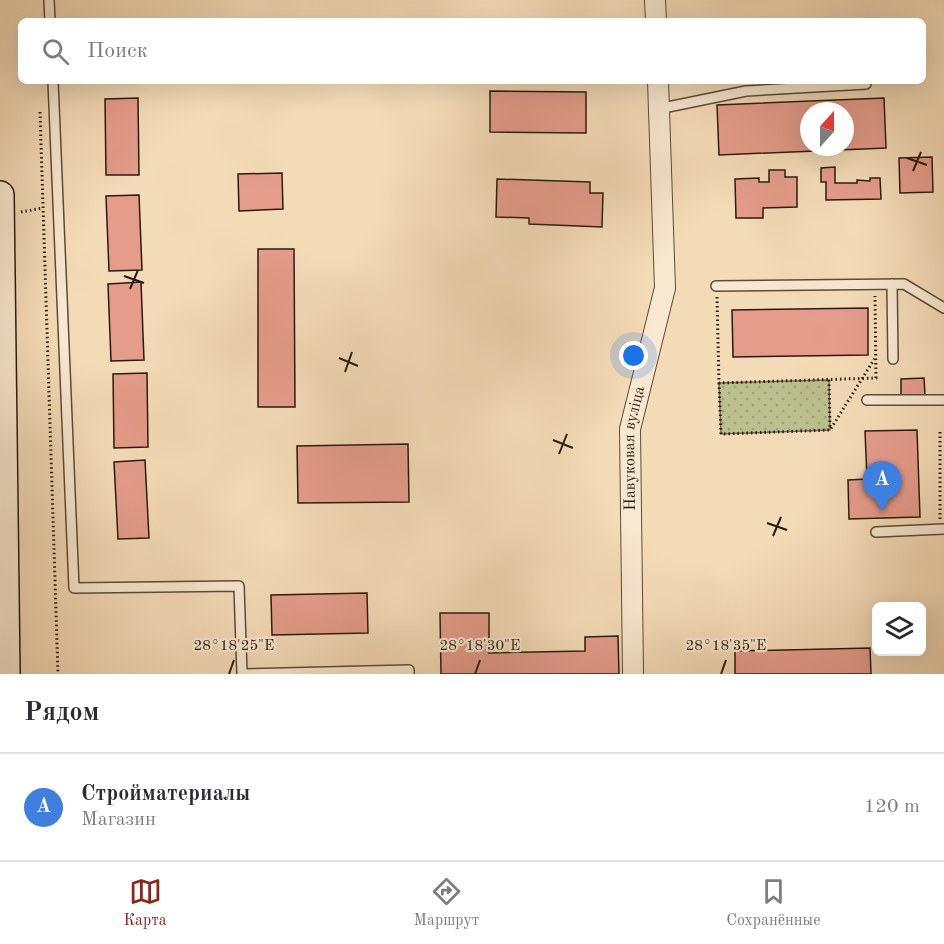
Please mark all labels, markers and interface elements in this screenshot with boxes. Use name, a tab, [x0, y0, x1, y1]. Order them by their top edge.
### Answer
search box	[18, 18, 926, 84]
icon: search	[39, 35, 72, 68]
text: Поиск	[87, 40, 148, 62]
north arrow	[800, 102, 854, 156]
your location	[619, 341, 648, 370]
street label: Навуковая вуліца	[622, 385, 648, 511]
pin: A	[862, 462, 902, 511]
map controls	[872, 602, 926, 656]
button: layers	[872, 602, 926, 656]
text: 28°18'25"E	[194, 639, 274, 654]
text: 28°18'30"E	[440, 639, 520, 654]
text: 28°18'35"E	[686, 639, 766, 654]
text: Рядом	[24, 700, 99, 726]
text: Стройматериалы	[81, 783, 250, 805]
text: A	[36, 797, 51, 817]
text: 120 m	[864, 797, 920, 817]
text: Магазин	[81, 810, 156, 830]
tab: Карта	[123, 875, 167, 931]
tab: Маршрут	[414, 875, 479, 931]
tab: Сохранённые	[726, 875, 821, 931]

